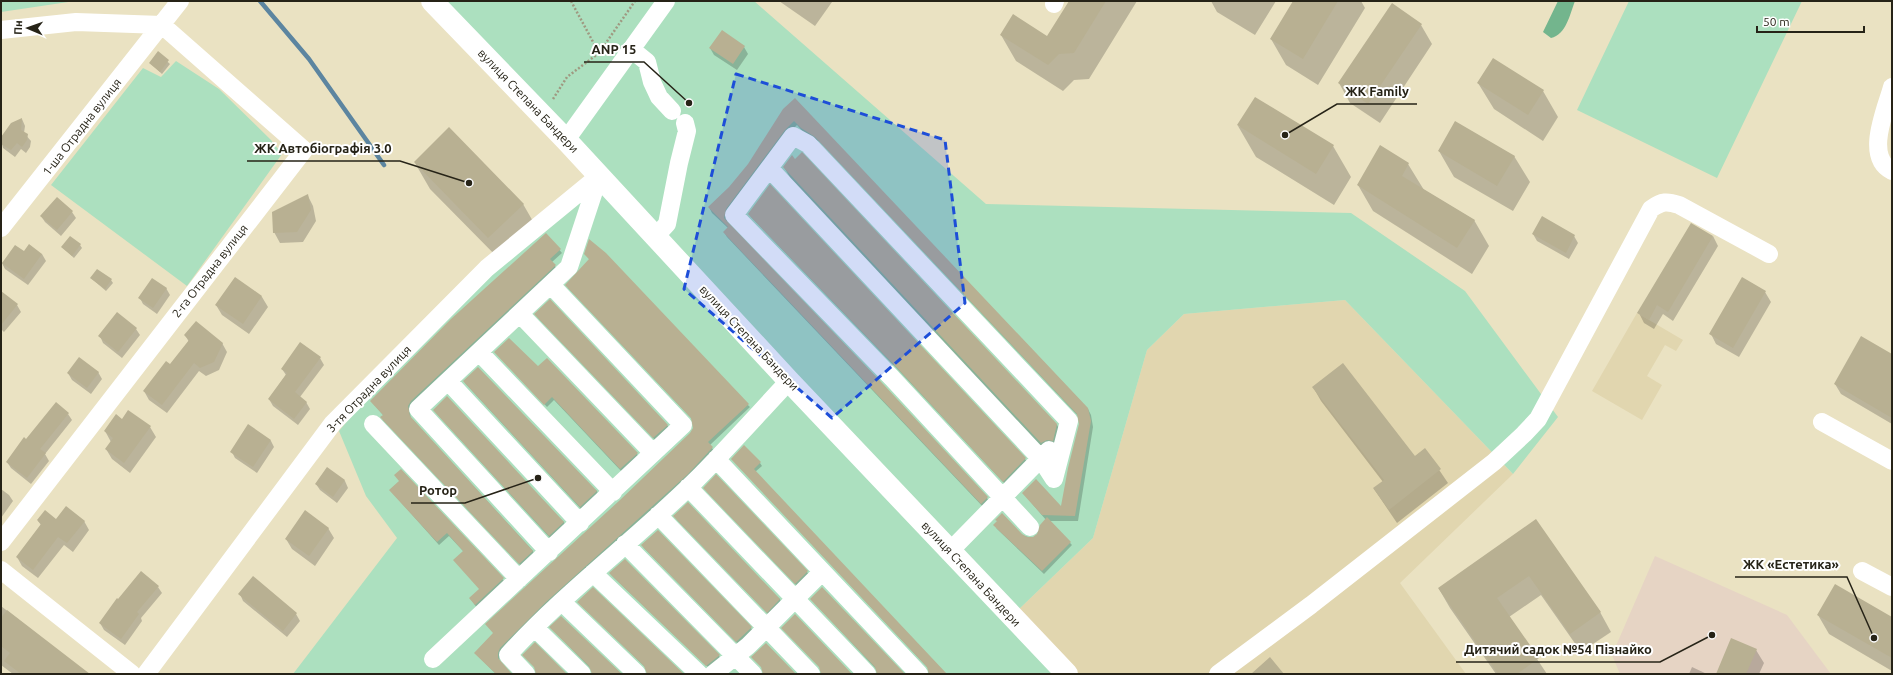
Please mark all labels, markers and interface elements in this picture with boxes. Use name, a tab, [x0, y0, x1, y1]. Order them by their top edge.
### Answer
north arrow	[8, 8, 48, 48]
scale bar	[1757, 8, 1864, 34]
text: 50 m	[1763, 15, 1790, 28]
text: Пн	[12, 20, 24, 35]
callout: ANP 15	[584, 37, 644, 62]
text: ANP 15	[592, 42, 636, 56]
street label: вулиця Степана Бандери	[475, 46, 581, 155]
street label: 1-ша Отрадна вулиця	[40, 76, 123, 178]
callout: ЖК Family	[1337, 79, 1417, 104]
text: ЖК Family	[1345, 84, 1409, 98]
callout: ЖК Автобіографія 3.0	[247, 136, 400, 161]
text: ЖК Автобіографія 3.0	[254, 141, 392, 155]
street label: 2-га Отрадна вулиця	[169, 222, 250, 320]
street label: вулиця Степана Бандери	[697, 282, 801, 393]
street label: 3-тя Отрадна вулиця	[324, 343, 413, 435]
callout: Ротор	[411, 478, 465, 503]
text: Ротор	[419, 483, 457, 497]
street label: вулиця Степана Бандери	[919, 518, 1023, 629]
callout: ЖК «Естетика»	[1735, 552, 1847, 577]
text: ЖК «Естетика»	[1743, 557, 1840, 571]
callout: Дитячий садок №54 Пізнайко	[1456, 637, 1660, 662]
text: Дитячий садок №54 Пізнайко	[1464, 642, 1652, 656]

